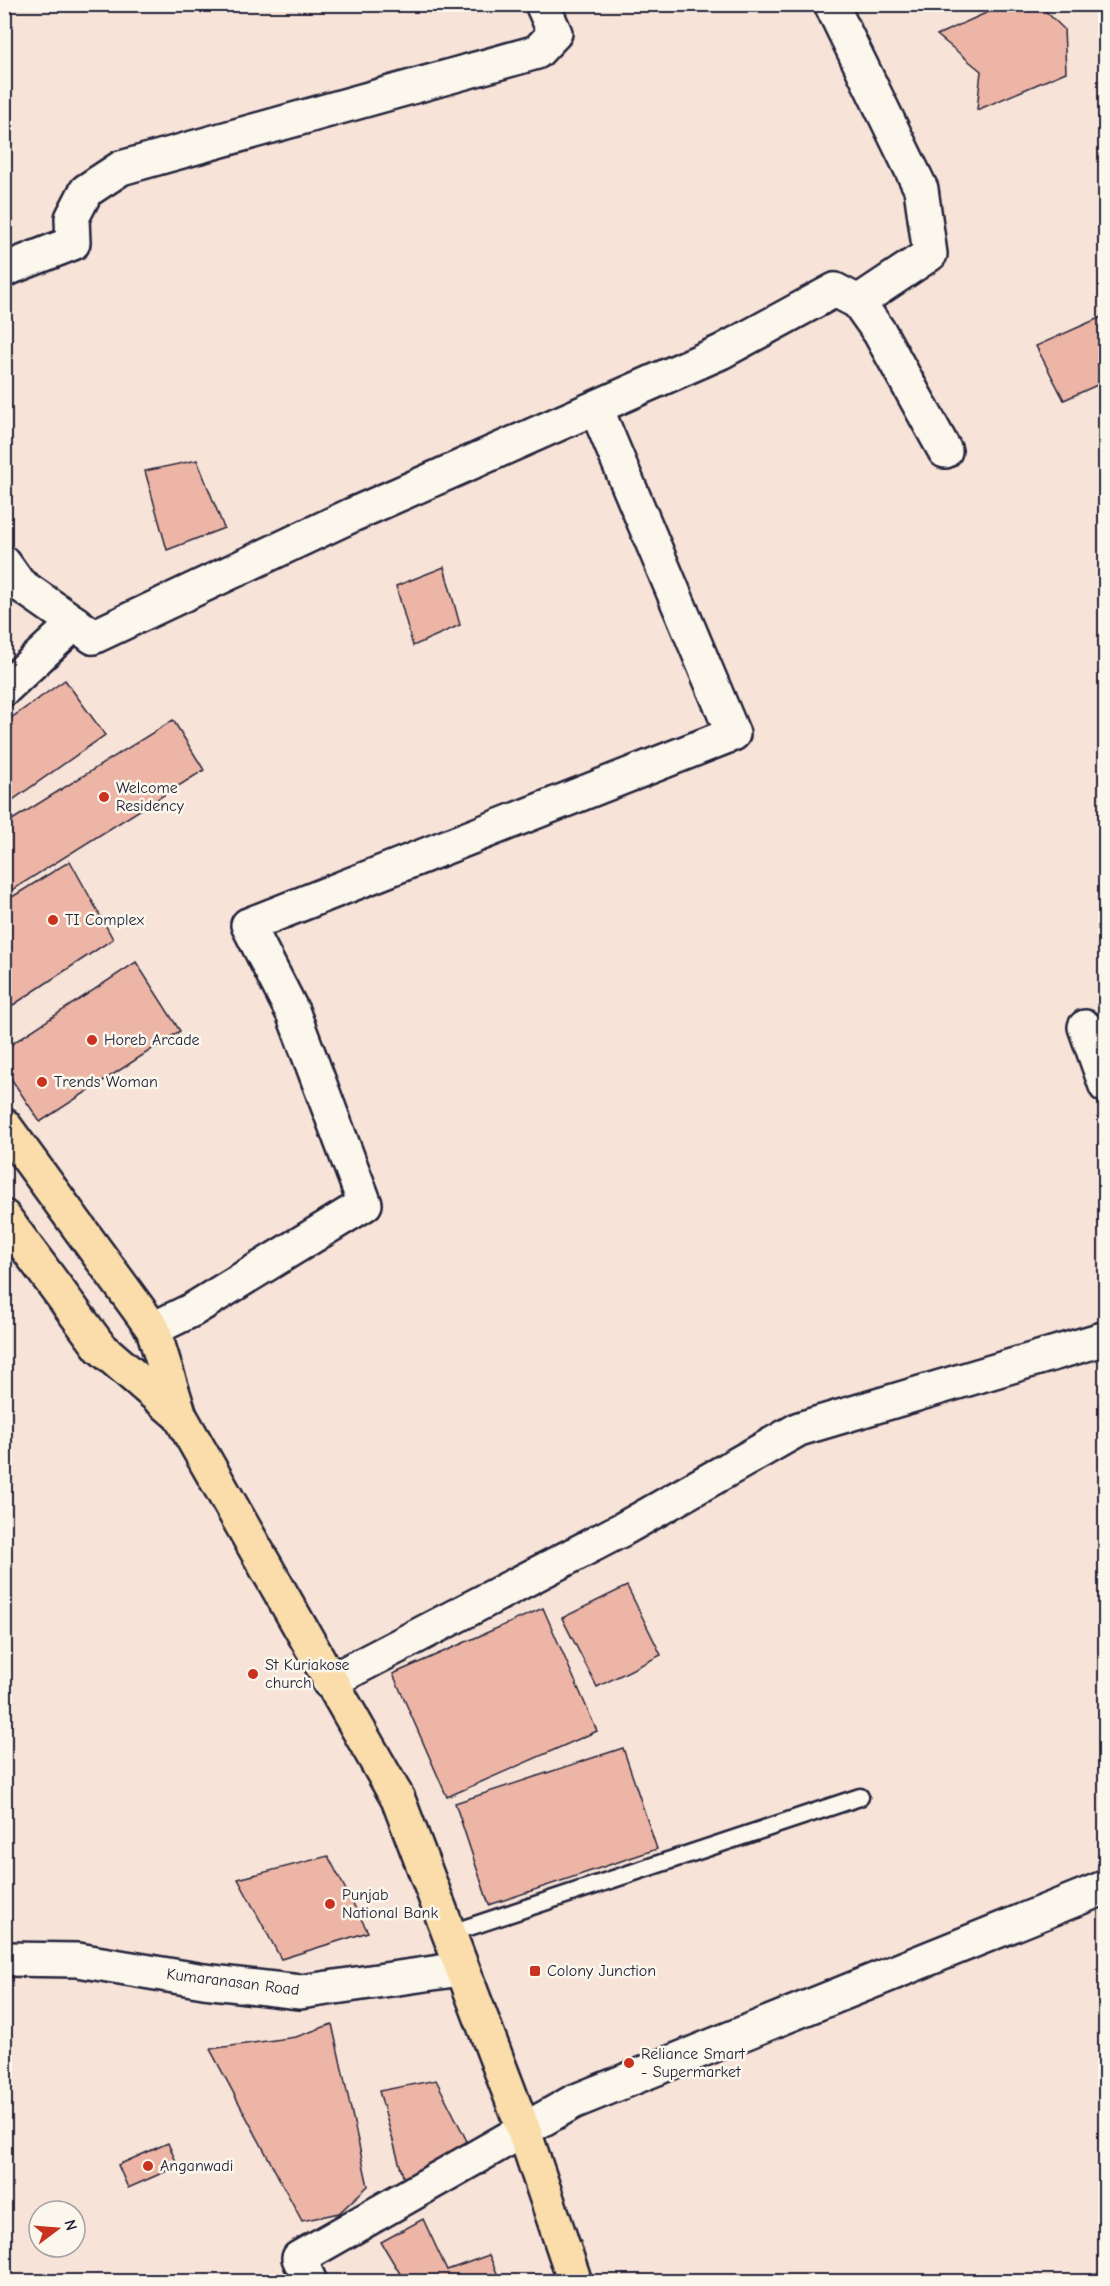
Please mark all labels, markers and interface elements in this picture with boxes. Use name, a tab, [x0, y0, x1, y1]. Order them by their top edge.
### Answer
place label: Welcome Residency	[116, 779, 185, 815]
marker: Welcome Residency	[97, 790, 111, 804]
place label: TI Complex	[65, 911, 145, 929]
marker: TI Complex	[46, 913, 60, 927]
place label: Horeb Arcade	[104, 1031, 200, 1049]
marker: Horeb Arcade	[85, 1033, 99, 1047]
place label: Trends Woman	[54, 1073, 158, 1091]
marker: Trends Woman	[35, 1075, 49, 1089]
place label: St Kuriakose church	[265, 1656, 350, 1692]
marker: St Kuriakose church	[246, 1667, 260, 1681]
place label: Punjab National Bank	[342, 1886, 438, 1922]
marker: Punjab National Bank	[323, 1897, 337, 1911]
place label: Colony Junction	[547, 1962, 656, 1980]
marker: Colony Junction	[528, 1964, 542, 1978]
street label: Kumaranasan Road	[166, 1965, 300, 1999]
place label: Reliance Smart - Supermarket	[641, 2045, 745, 2081]
marker: Reliance Smart - Supermarket	[622, 2056, 636, 2070]
place label: Anganwadi	[160, 2157, 233, 2175]
marker: Anganwadi	[141, 2159, 155, 2173]
north arrow	[27, 2199, 87, 2259]
text: N	[60, 2218, 81, 2233]

